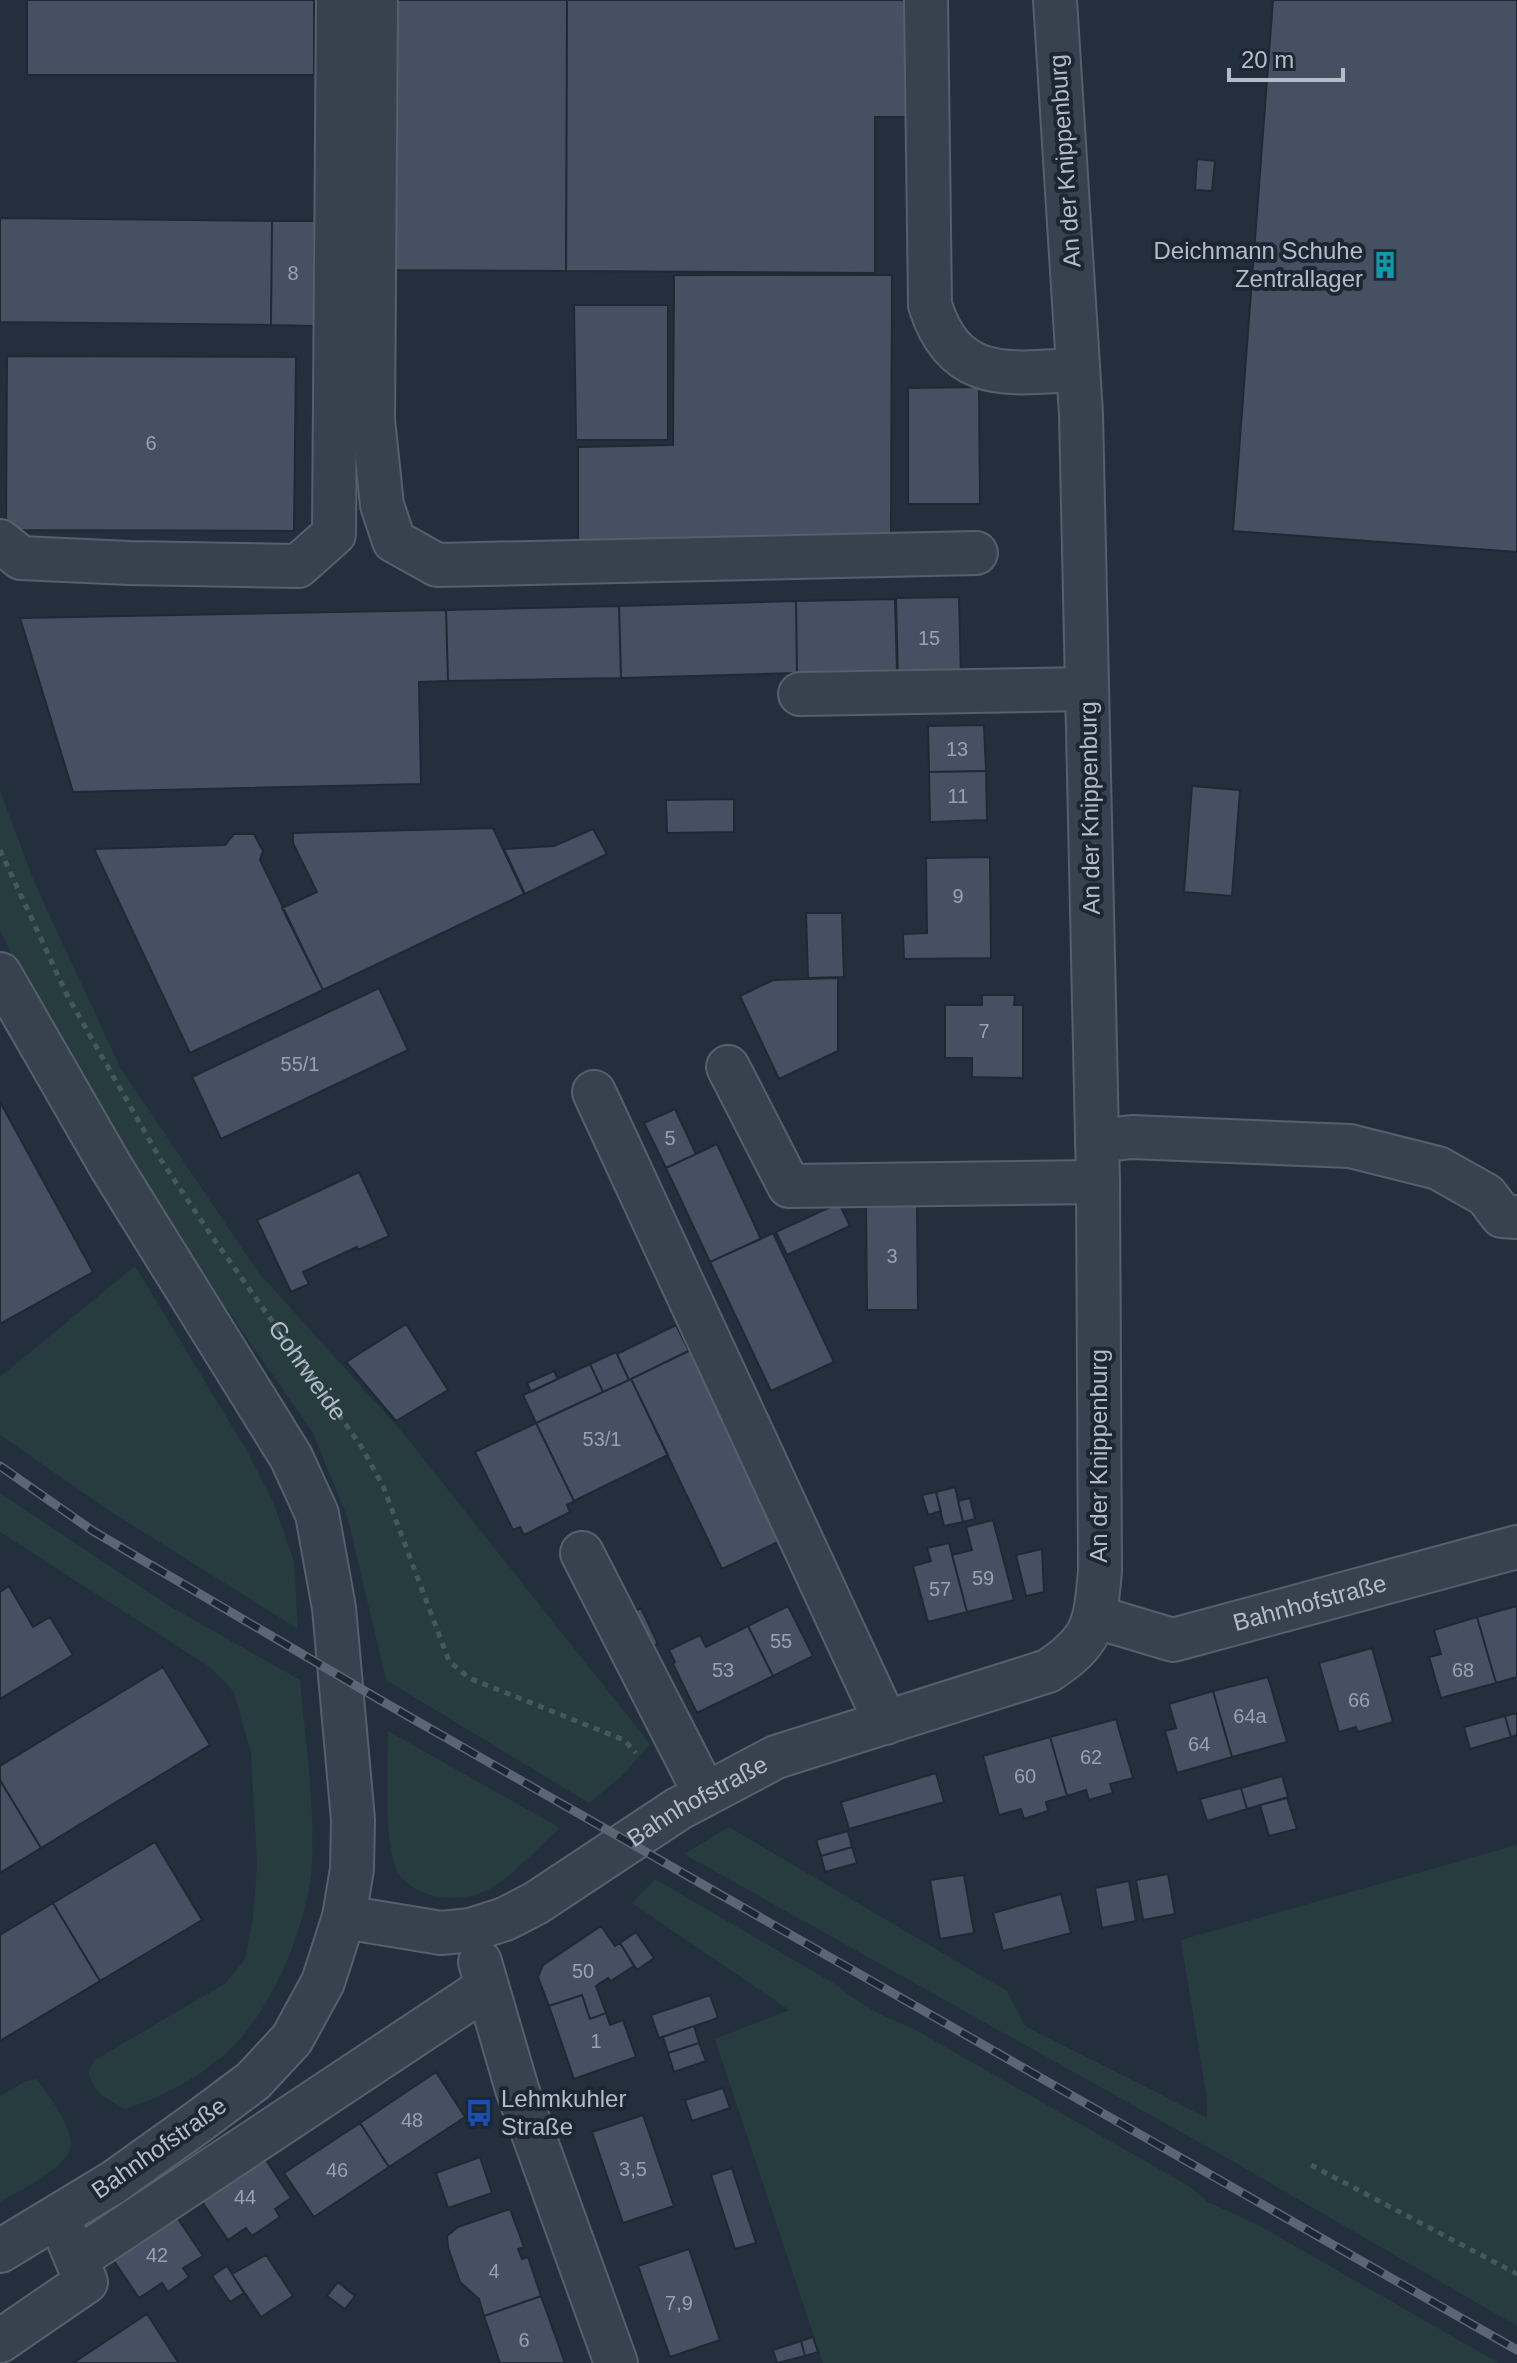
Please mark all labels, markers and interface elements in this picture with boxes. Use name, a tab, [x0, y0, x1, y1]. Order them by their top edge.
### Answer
scale bar	[1229, 32, 1343, 82]
text: 20 m	[1241, 46, 1294, 73]
street label: An der Knippenburg	[1044, 54, 1085, 268]
place label: Deichmann Schuhe Zentrallager	[1154, 237, 1363, 292]
building icon: Deichmann Schuhe Zentrallager	[1370, 250, 1400, 280]
house number: 8	[287, 262, 299, 284]
house number: 6	[145, 432, 157, 454]
house number: 15	[918, 627, 940, 649]
street label: An der Knippenburg	[1074, 701, 1105, 915]
house number: 13	[946, 738, 968, 760]
house number: 11	[948, 785, 968, 807]
house number: 9	[952, 885, 964, 907]
house number: 7	[978, 1020, 990, 1042]
house number: 55/1	[281, 1053, 319, 1075]
house number: 5	[664, 1127, 676, 1149]
house number: 3	[886, 1245, 898, 1267]
street label: Gohrweide	[263, 1315, 352, 1425]
street label: An der Knippenburg	[1085, 1349, 1112, 1563]
house number: 53/1	[583, 1428, 621, 1450]
house number: 59	[972, 1567, 994, 1589]
street label: Bahnhofstraße	[1230, 1569, 1389, 1636]
house number: 57	[929, 1578, 951, 1600]
house number: 55	[770, 1630, 792, 1652]
house number: 53	[712, 1659, 734, 1681]
house number: 68	[1452, 1659, 1474, 1681]
house number: 66	[1348, 1689, 1370, 1711]
house number: 64a	[1233, 1705, 1268, 1727]
house number: 64	[1188, 1733, 1210, 1755]
house number: 62	[1080, 1746, 1102, 1768]
street label: Bahnhofstraße	[622, 1750, 772, 1852]
house number: 60	[1014, 1765, 1036, 1787]
house number: 50	[572, 1960, 594, 1982]
house number: 1	[590, 2030, 602, 2052]
place label: Lehmkuhler Straße	[501, 2085, 626, 2140]
street label: Bahnhofstraße	[86, 2091, 231, 2204]
bus stop icon: Lehmkuhler Straße	[464, 2098, 494, 2128]
house number: 48	[401, 2109, 423, 2131]
house number: 3,5	[619, 2158, 647, 2180]
house number: 46	[326, 2159, 348, 2181]
house number: 44	[234, 2186, 256, 2208]
house number: 42	[146, 2244, 168, 2266]
house number: 4	[488, 2260, 500, 2282]
house number: 7,9	[665, 2292, 693, 2314]
house number: 6	[518, 2329, 530, 2351]

